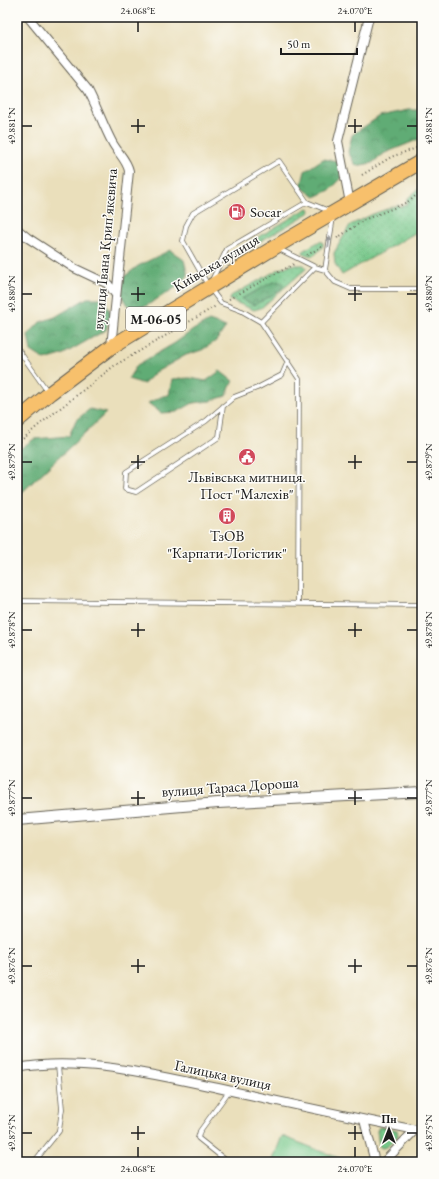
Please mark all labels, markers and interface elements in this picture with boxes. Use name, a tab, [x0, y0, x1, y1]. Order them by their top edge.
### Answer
text: 24.068°E	[121, 4, 156, 17]
text: 24.070°E	[338, 4, 373, 17]
scale bar	[281, 30, 357, 56]
text: 50 m	[287, 36, 311, 52]
text: 49.881°N	[5, 107, 18, 145]
text: 49.881°N	[422, 107, 435, 145]
street label: вулиця Івана Крипʼякевича	[88, 168, 121, 330]
fuel station icon: Socar	[227, 202, 247, 222]
place label: Socar	[250, 202, 281, 221]
street label: Київська вулиця	[169, 229, 263, 296]
one-way arrow	[326, 236, 332, 248]
text: 49.880°N	[5, 275, 18, 313]
text: 49.880°N	[422, 275, 435, 313]
road number: М-06-05	[126, 307, 186, 331]
text: 49.879°N	[5, 443, 18, 481]
text: 49.879°N	[422, 443, 435, 481]
public building icon: Львівська митниця. Пост "Малехів"	[237, 447, 257, 467]
place label: Львівська митниця. Пост "Малехів"	[188, 467, 306, 503]
building icon: ТзОВ "Карпати-Логістик"	[217, 506, 237, 526]
place label: ТзОВ "Карпати-Логістик"	[167, 526, 287, 562]
text: 49.878°N	[5, 611, 18, 649]
text: 49.878°N	[422, 611, 435, 649]
street label: вулиця Тараса Дороша	[161, 772, 299, 801]
text: 49.877°N	[5, 779, 18, 817]
text: 49.877°N	[422, 779, 435, 817]
text: 49.876°N	[5, 947, 18, 985]
text: 49.876°N	[422, 947, 435, 985]
street label: Галицька вулиця	[173, 1055, 274, 1094]
north arrow	[369, 1109, 409, 1149]
text: Пн	[381, 1112, 397, 1126]
text: 49.875°N	[5, 1114, 18, 1152]
text: 49.875°N	[422, 1114, 435, 1152]
text: 24.068°E	[121, 1162, 156, 1175]
text: 24.070°E	[338, 1162, 373, 1175]

